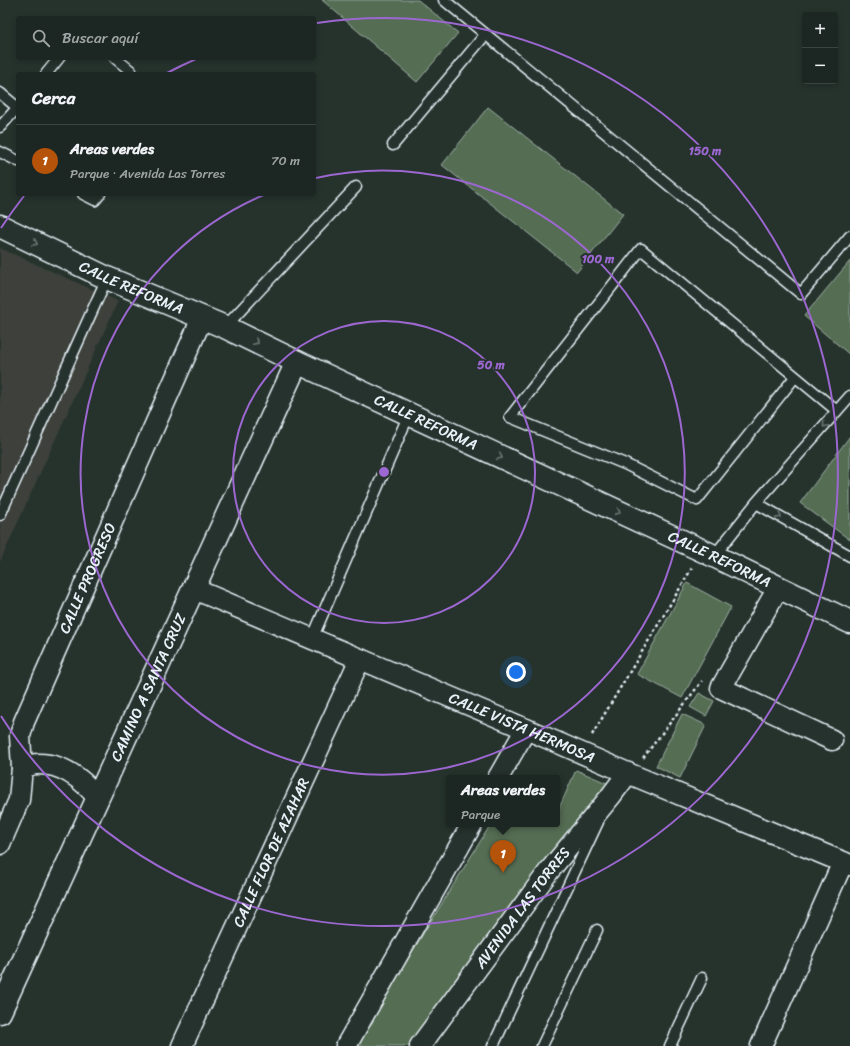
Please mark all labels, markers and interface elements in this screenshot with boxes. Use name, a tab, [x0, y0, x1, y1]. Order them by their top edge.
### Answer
map controls	[802, 12, 838, 84]
button: +	[802, 12, 838, 48]
search box	[16, 16, 316, 60]
text: Buscar aquí	[62, 25, 139, 51]
icon: search	[30, 27, 52, 49]
button: −	[802, 48, 838, 84]
text: Cerca	[32, 83, 75, 113]
text: Areas verdes	[70, 136, 154, 162]
text: 150 m	[689, 140, 722, 162]
text: 1	[42, 149, 48, 172]
text: 70 m	[271, 149, 300, 172]
text: Parque · Avenida Las Torres	[70, 162, 225, 185]
one-way arrow	[31, 238, 38, 246]
text: 100 m	[582, 248, 615, 270]
street label: CALLE REFORMA	[75, 253, 188, 321]
one-way arrow	[252, 337, 259, 345]
text: 50 m	[477, 354, 505, 376]
street label: CALLE REFORMA	[370, 387, 482, 457]
one-way arrow	[823, 421, 830, 428]
one-way arrow	[496, 452, 504, 460]
centre of rings	[377, 465, 391, 479]
one-way arrow	[614, 507, 622, 515]
one-way arrow	[774, 511, 782, 519]
street label: CALLE PROGRESO	[51, 518, 123, 638]
street label: CALLE REFORMA	[664, 523, 776, 595]
street label: CAMINO A SANTA CRUZ	[103, 608, 194, 766]
your location	[506, 662, 526, 682]
street label: CALLE VISTA HERMOSA	[445, 685, 599, 770]
street label: CALLE FLOR DE AZAHAR	[225, 773, 317, 932]
popup	[446, 775, 560, 827]
text: Areas verdes	[461, 777, 545, 803]
text: Parque	[461, 803, 500, 826]
pin: 1	[490, 840, 516, 873]
street label: AVENIDA LAS TORRES	[467, 841, 577, 975]

